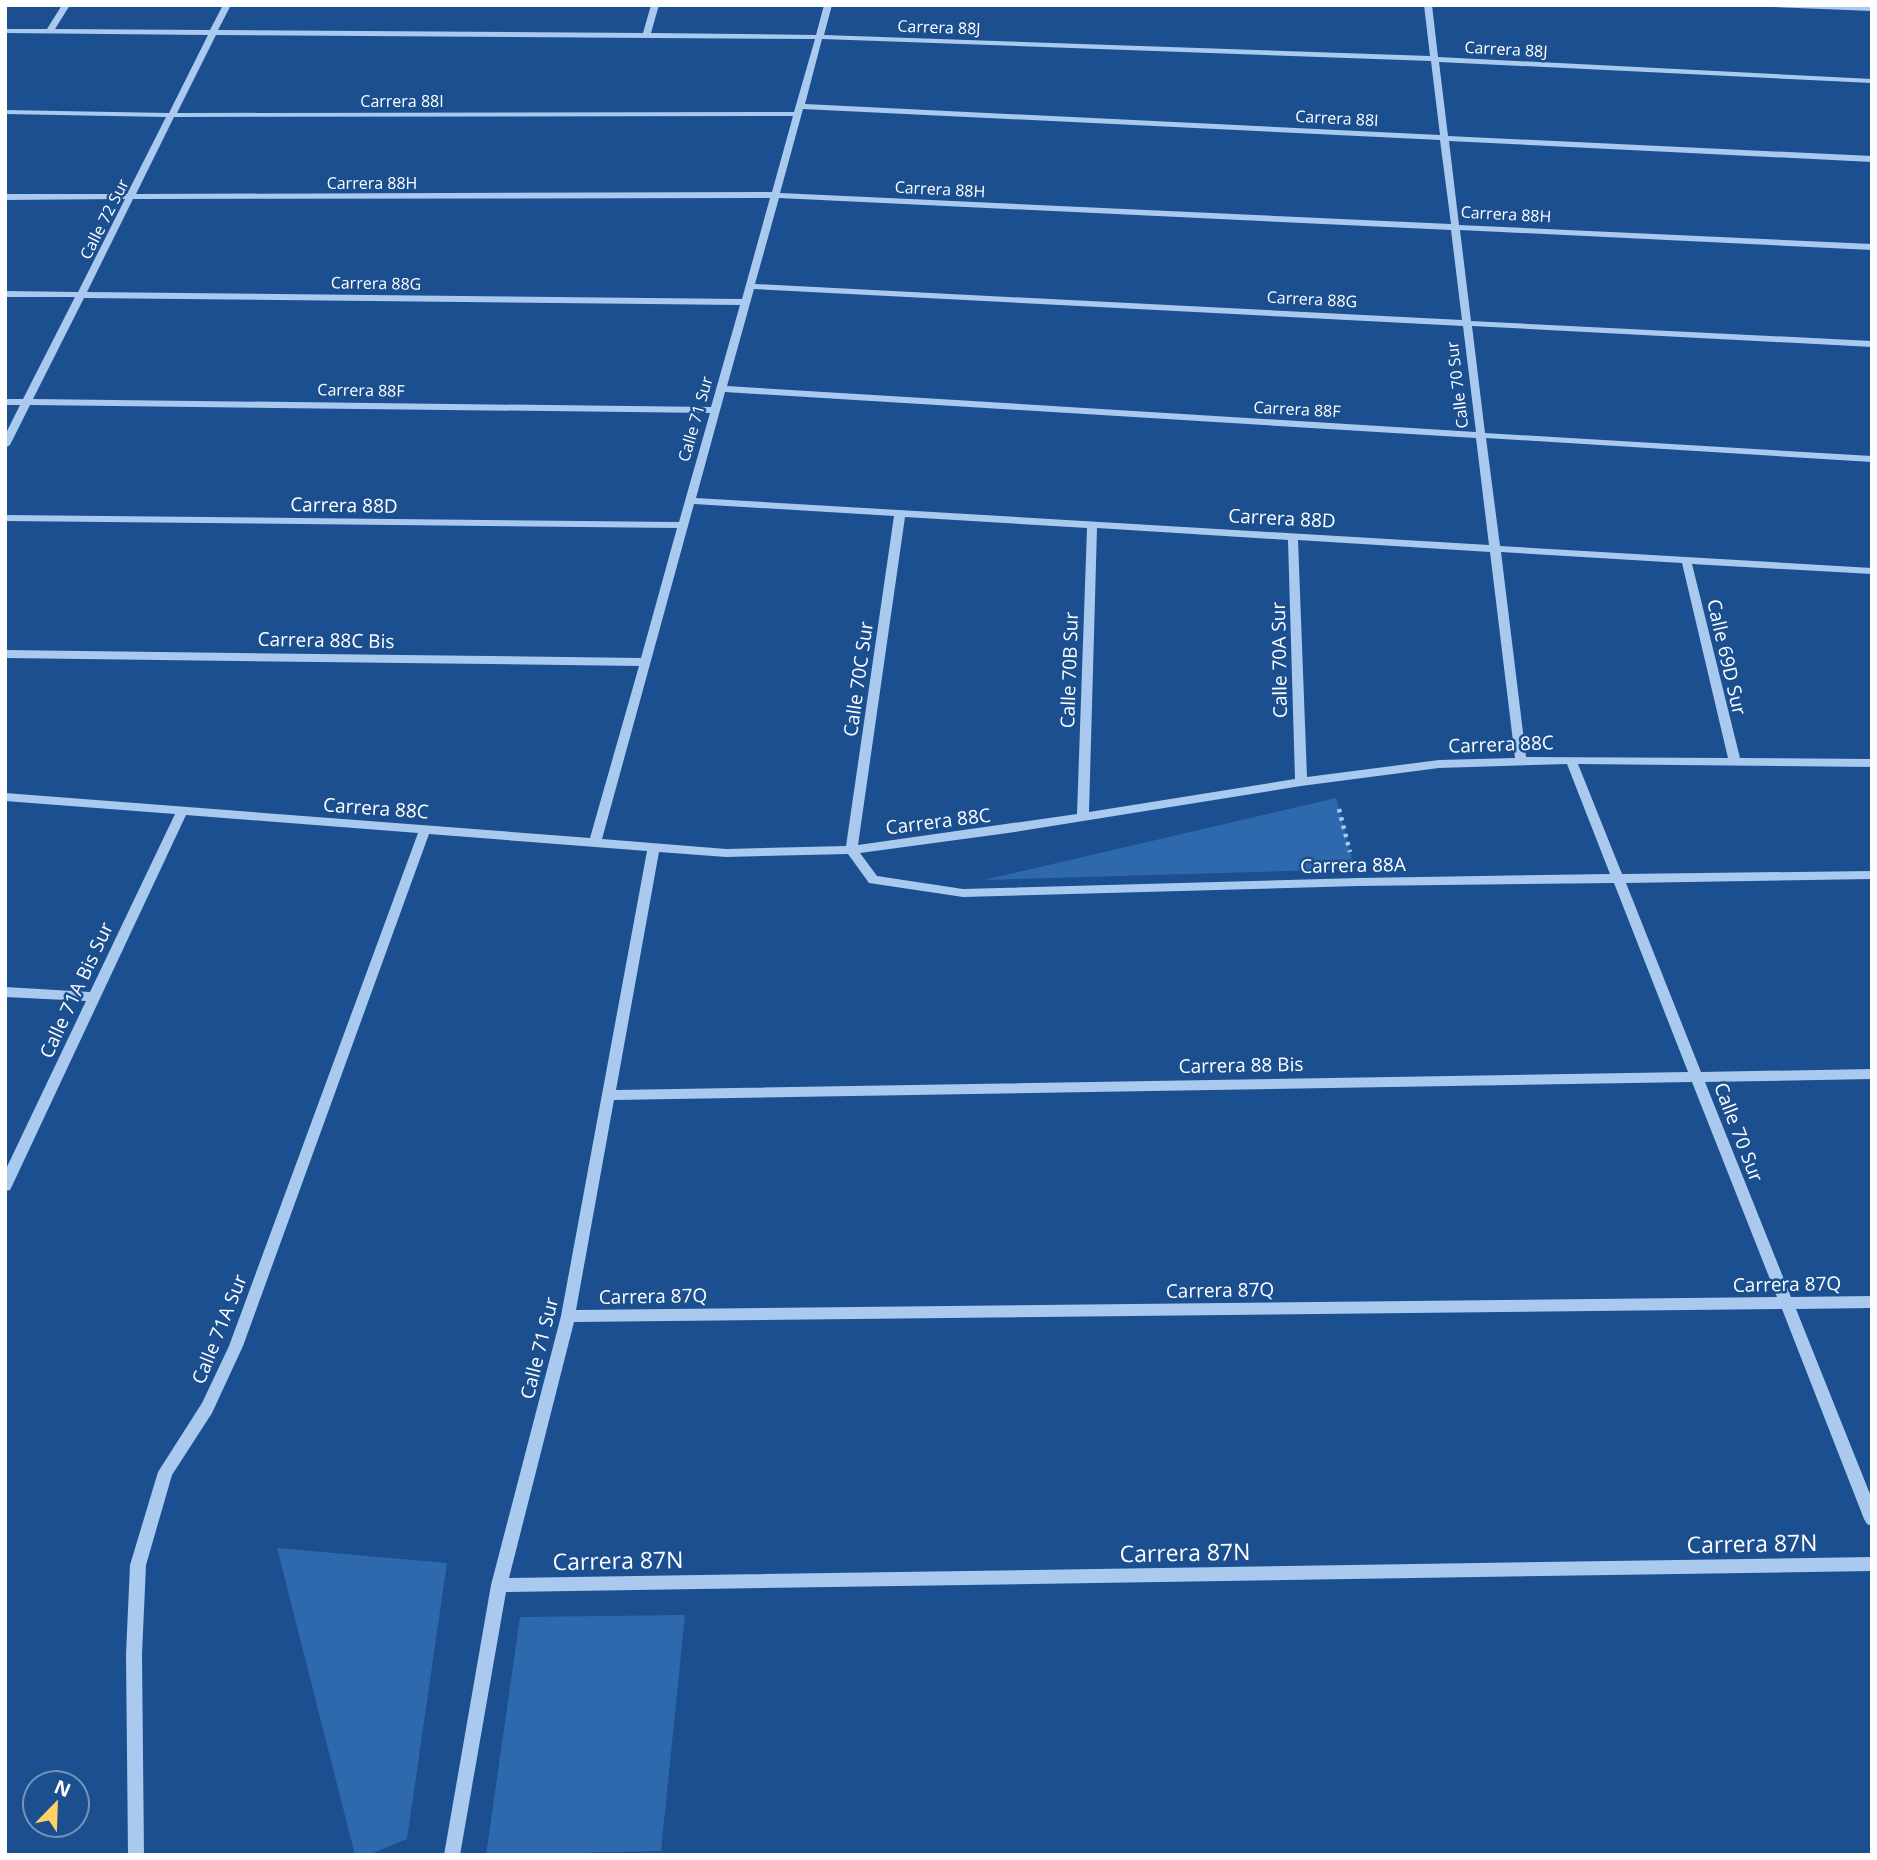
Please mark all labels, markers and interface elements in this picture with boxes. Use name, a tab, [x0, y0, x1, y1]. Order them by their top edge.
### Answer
street label: Carrera 88J	[897, 15, 981, 39]
street label: Carrera 88J	[1464, 36, 1548, 62]
street label: Carrera 88I	[360, 90, 444, 112]
street label: Carrera 88I	[1295, 105, 1379, 131]
street label: Carrera 88H	[327, 172, 417, 194]
street label: Calle 72 Sur	[74, 174, 134, 263]
street label: Carrera 88H	[894, 176, 986, 202]
street label: Carrera 88H	[1460, 201, 1552, 227]
street label: Carrera 88G	[331, 271, 421, 295]
street label: Carrera 88G	[1266, 286, 1358, 312]
street label: Calle 70 Sur	[1441, 340, 1473, 430]
street label: Calle 71 Sur	[672, 373, 718, 464]
street label: Carrera 88F	[317, 378, 405, 402]
street label: Carrera 88F	[1253, 396, 1341, 422]
street label: Carrera 88D	[290, 491, 398, 519]
street label: Carrera 88D	[1228, 502, 1336, 534]
street label: Calle 69D Sur	[1701, 597, 1753, 718]
street label: Calle 70A Sur	[1265, 601, 1293, 718]
street label: Calle 70B Sur	[1054, 611, 1084, 729]
street label: Calle 70C Sur	[837, 619, 879, 738]
street label: Carrera 88C Bis	[257, 626, 395, 654]
street label: Carrera 88C	[1448, 729, 1554, 759]
street label: Carrera 88C	[322, 791, 430, 825]
street label: Carrera 88C	[884, 802, 992, 840]
street label: Carrera 88A	[1300, 851, 1406, 879]
street label: Calle 71A Bis Sur	[33, 918, 119, 1062]
street label: Carrera 88 Bis	[1178, 1051, 1304, 1079]
street label: Calle 70 Sur	[1708, 1079, 1770, 1186]
street label: Calle 71A Sur	[185, 1270, 253, 1388]
street label: Carrera 87Q	[1733, 1270, 1841, 1298]
street label: Carrera 87Q	[1166, 1276, 1274, 1304]
street label: Carrera 87Q	[599, 1282, 707, 1310]
street label: Calle 71 Sur	[514, 1294, 564, 1402]
street label: Carrera 87N	[1686, 1526, 1818, 1560]
street label: Carrera 87N	[1119, 1535, 1251, 1569]
street label: Carrera 87N	[552, 1543, 684, 1577]
north arrow	[21, 1769, 91, 1839]
text: N	[50, 1773, 75, 1803]

